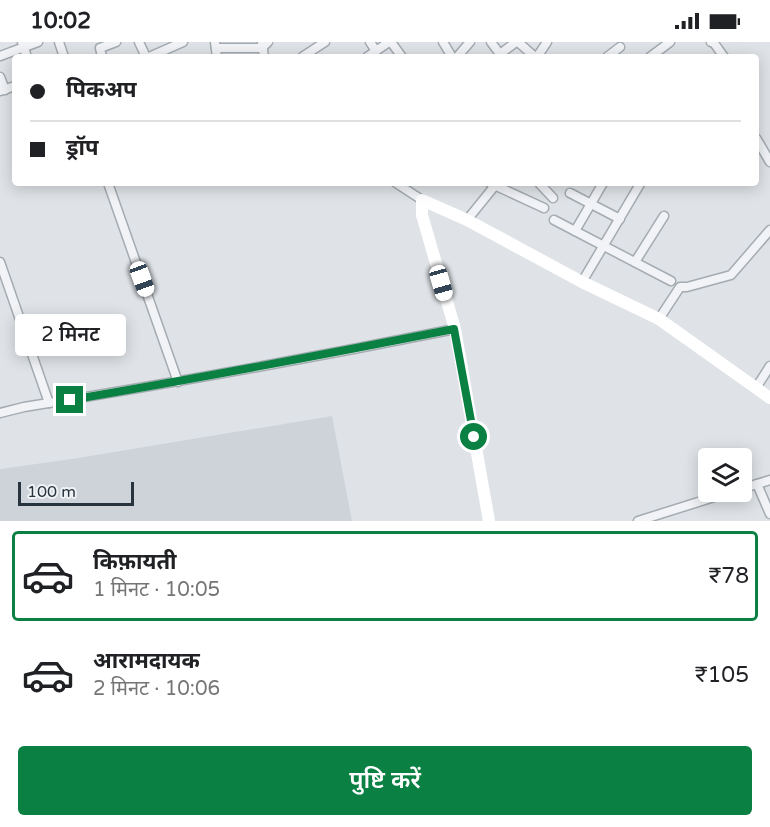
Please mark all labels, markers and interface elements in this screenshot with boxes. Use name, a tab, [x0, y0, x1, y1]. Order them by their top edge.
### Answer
text: 10:02	[30, 8, 91, 34]
text: पिकअप	[66, 77, 137, 103]
text: ड्रॉप	[66, 135, 99, 161]
car	[127, 259, 157, 299]
car	[427, 263, 455, 303]
callout: 2 मिनट	[14, 313, 125, 355]
text: 2 मिनट	[41, 323, 100, 347]
route end	[56, 386, 83, 413]
route start	[460, 423, 487, 450]
map controls	[698, 448, 752, 502]
button: layers	[698, 448, 752, 502]
scale bar	[18, 479, 134, 507]
text: 100 m	[27, 482, 76, 502]
icon: car	[21, 549, 75, 603]
text: किफ़ायती	[93, 549, 177, 575]
text: ₹78	[708, 563, 749, 589]
text: 1 मिनट · 10:05	[93, 578, 220, 602]
icon: car	[21, 648, 75, 702]
text: आरामदायक	[93, 648, 200, 674]
text: ₹105	[695, 662, 749, 688]
text: 2 मिनट · 10:06	[93, 677, 220, 701]
button: पुष्टि करें	[18, 746, 752, 815]

